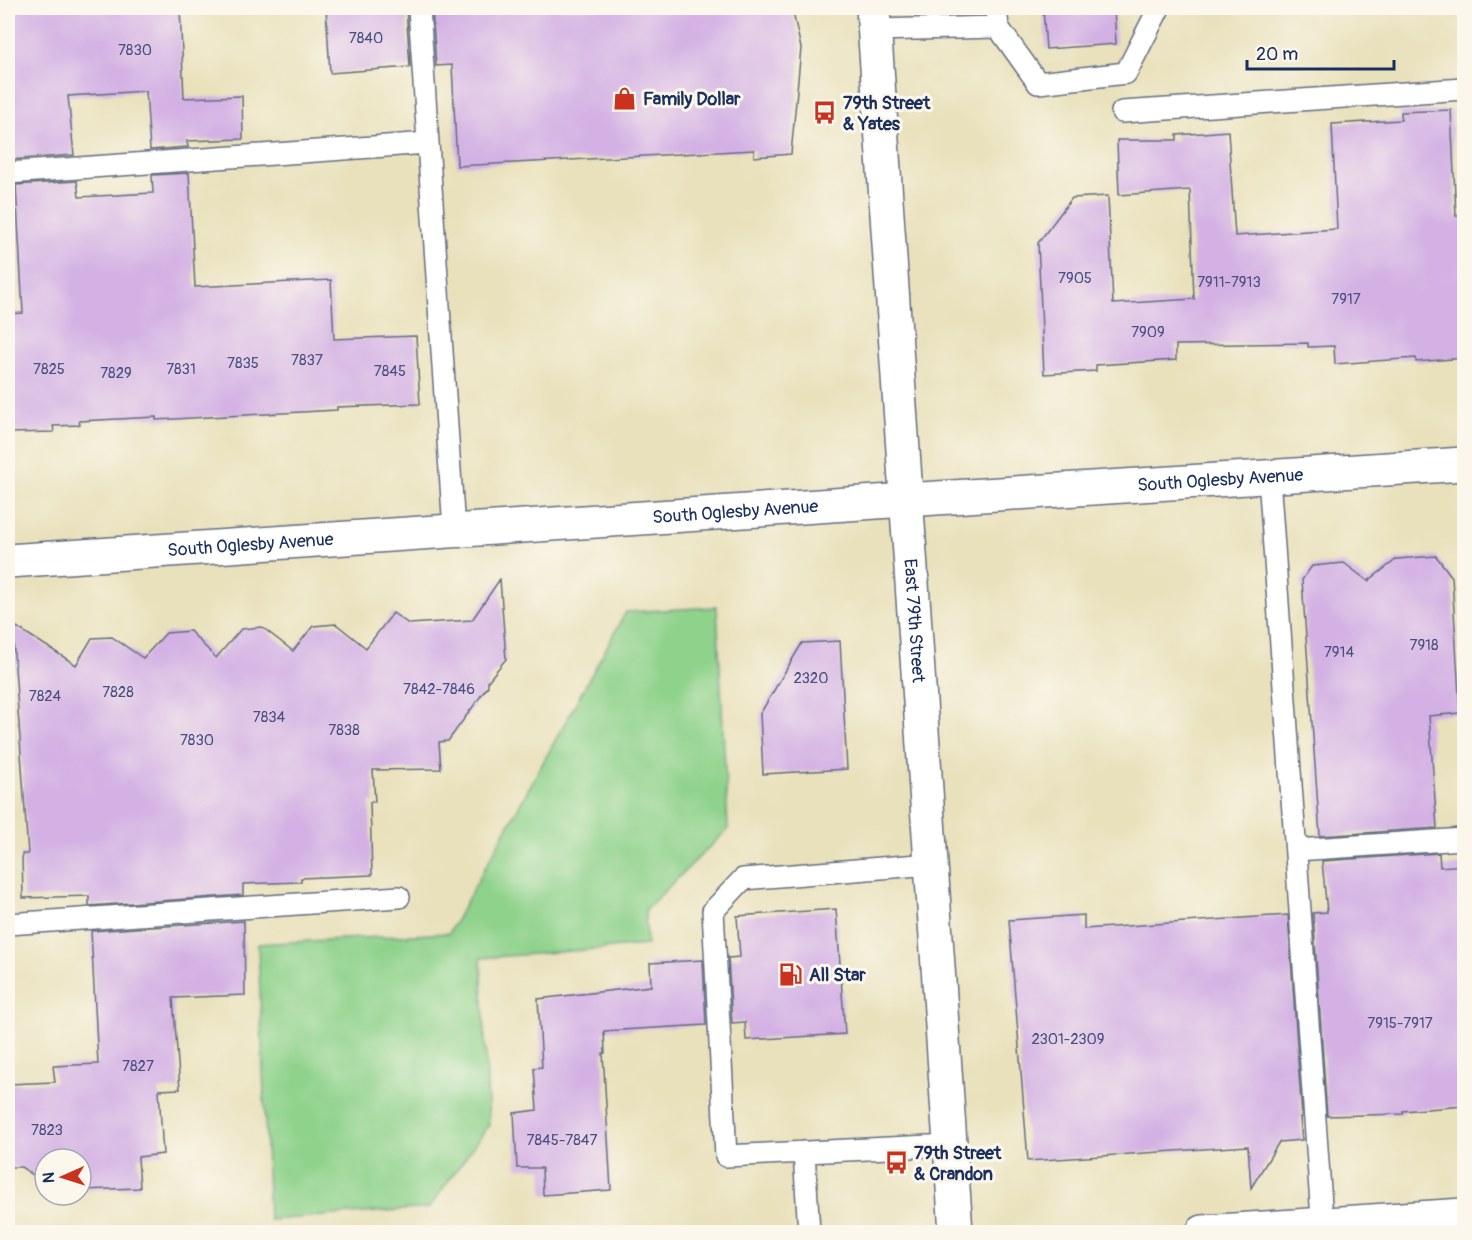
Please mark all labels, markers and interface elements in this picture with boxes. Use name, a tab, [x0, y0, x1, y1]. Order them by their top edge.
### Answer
house number: 7840	[349, 29, 383, 48]
scale bar	[1247, 33, 1394, 71]
house number: 7830	[118, 41, 152, 60]
text: 20 m	[1256, 43, 1298, 66]
shop icon: Family Dollar	[612, 86, 638, 112]
place label: Family Dollar	[643, 88, 741, 111]
place label: 79th Street & Yates	[843, 92, 931, 136]
bus stop icon: 79th Street & Yates	[812, 100, 838, 126]
house number: 7905	[1058, 269, 1092, 288]
house number: 7911-7913	[1197, 273, 1261, 292]
house number: 7917	[1331, 290, 1361, 309]
house number: 7909	[1131, 323, 1165, 342]
house number: 7837	[291, 351, 323, 370]
house number: 7835	[227, 354, 259, 373]
house number: 7825	[33, 360, 65, 379]
house number: 7831	[166, 360, 196, 379]
house number: 7845	[374, 362, 406, 381]
house number: 7829	[100, 364, 132, 383]
street label: South Oglesby Avenue	[1137, 463, 1304, 497]
street label: South Oglesby Avenue	[652, 494, 819, 529]
street label: South Oglesby Avenue	[167, 527, 334, 562]
street label: East 79th Street	[899, 558, 930, 684]
house number: 7918	[1409, 636, 1439, 655]
house number: 7914	[1324, 643, 1354, 662]
house number: 2320	[794, 669, 828, 688]
house number: 7842-7846	[403, 680, 475, 699]
house number: 7828	[102, 683, 134, 702]
house number: 7824	[29, 687, 62, 706]
house number: 7834	[253, 708, 286, 727]
house number: 7838	[328, 721, 360, 740]
house number: 7830	[180, 731, 214, 750]
fuel station icon: All Star	[778, 962, 804, 988]
place label: All Star	[809, 964, 866, 987]
house number: 7915-7917	[1367, 1014, 1433, 1033]
house number: 2301-2309	[1031, 1030, 1105, 1049]
house number: 7827	[122, 1057, 154, 1076]
house number: 7823	[31, 1121, 63, 1140]
house number: 7845-7847	[527, 1131, 597, 1150]
place label: 79th Street & Crandon	[914, 1142, 1002, 1186]
north arrow	[33, 1147, 93, 1207]
bus stop icon: 79th Street & Crandon	[883, 1150, 909, 1176]
text: N	[39, 1172, 59, 1184]

